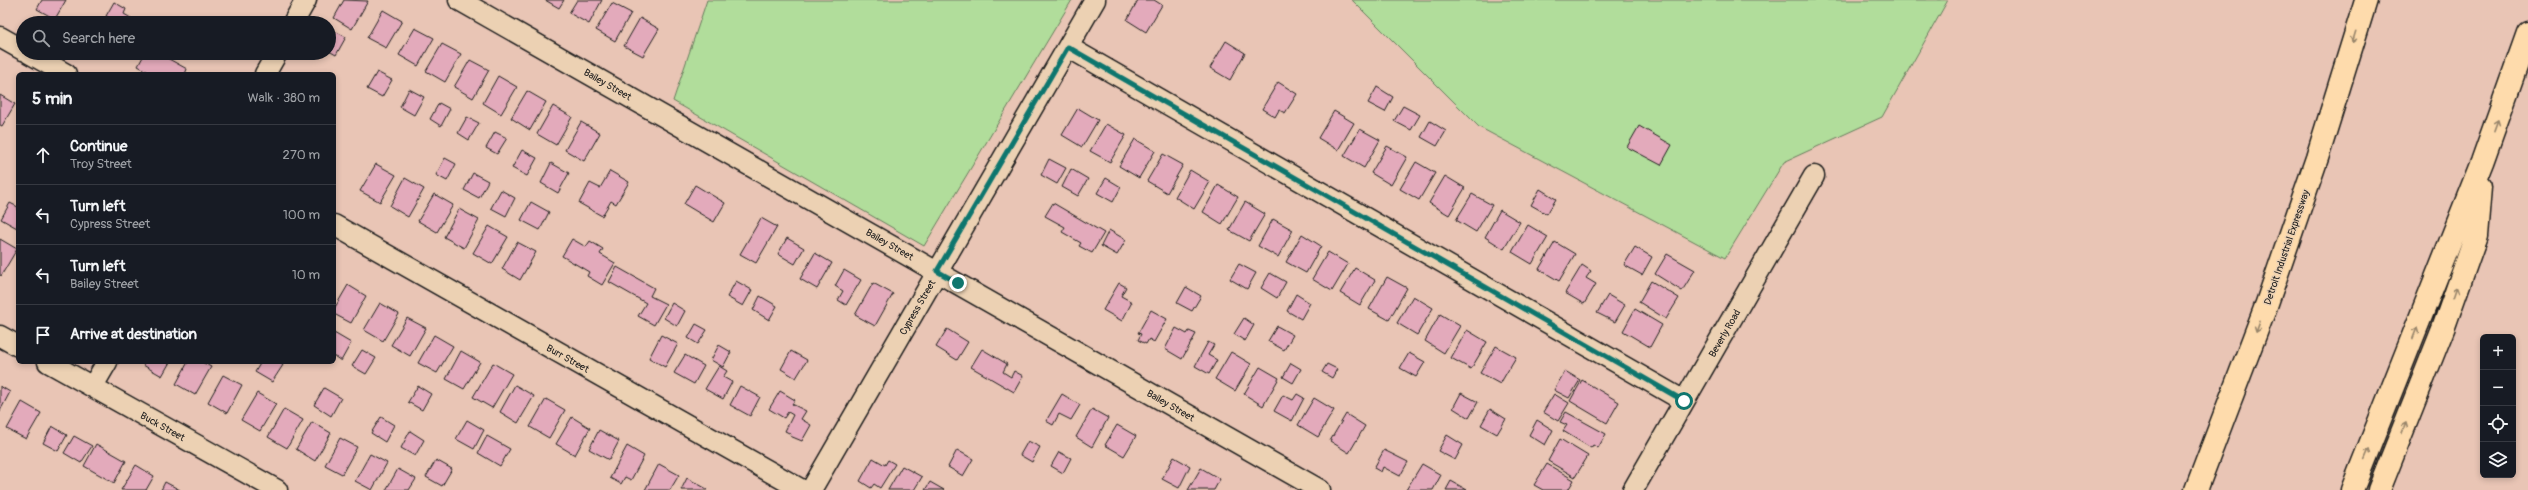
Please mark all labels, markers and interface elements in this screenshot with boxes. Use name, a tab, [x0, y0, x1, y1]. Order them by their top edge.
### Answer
search box	[16, 16, 336, 60]
icon: search	[30, 27, 52, 49]
text: Search here	[62, 29, 135, 48]
one-way arrow	[2350, 31, 2357, 44]
street label: Bailey Street	[582, 66, 634, 104]
text: 5 min	[32, 88, 72, 109]
text: Walk · 380 m	[247, 90, 320, 106]
one-way arrow	[2492, 120, 2500, 132]
text: Continue	[70, 137, 128, 156]
icon: ahead	[32, 144, 54, 166]
text: 270 m	[283, 147, 320, 163]
text: Troy Street	[70, 156, 132, 172]
street label: Detroit Industrial Expressway	[2262, 188, 2313, 306]
text: Turn left	[70, 197, 126, 216]
icon: left	[32, 204, 54, 226]
text: 100 m	[283, 207, 320, 223]
text: Cypress Street	[70, 216, 150, 232]
street label: Bailey Street	[864, 226, 916, 264]
text: Turn left	[70, 257, 126, 276]
icon: left	[32, 264, 54, 286]
text: 10 m	[292, 267, 320, 283]
route end	[949, 274, 967, 292]
text: Bailey Street	[70, 276, 139, 292]
street label: Cypress Street	[897, 277, 939, 337]
one-way arrow	[2452, 288, 2460, 300]
street label: Beverly Road	[1706, 307, 1743, 360]
one-way arrow	[2253, 320, 2261, 332]
icon: arrive	[32, 324, 54, 346]
text: Arrive at destination	[70, 325, 197, 344]
one-way arrow	[2412, 328, 2420, 340]
map controls	[2480, 334, 2516, 478]
button: +	[2480, 334, 2516, 370]
street label: Burr Street	[544, 342, 592, 376]
button: −	[2480, 370, 2516, 406]
street label: Bailey Street	[1145, 387, 1197, 425]
route start	[1675, 392, 1693, 410]
button: locate	[2480, 406, 2516, 442]
street label: Buck Street	[138, 410, 188, 445]
one-way arrow	[2401, 422, 2409, 434]
button: layers	[2480, 442, 2516, 478]
one-way arrow	[2364, 449, 2371, 461]

